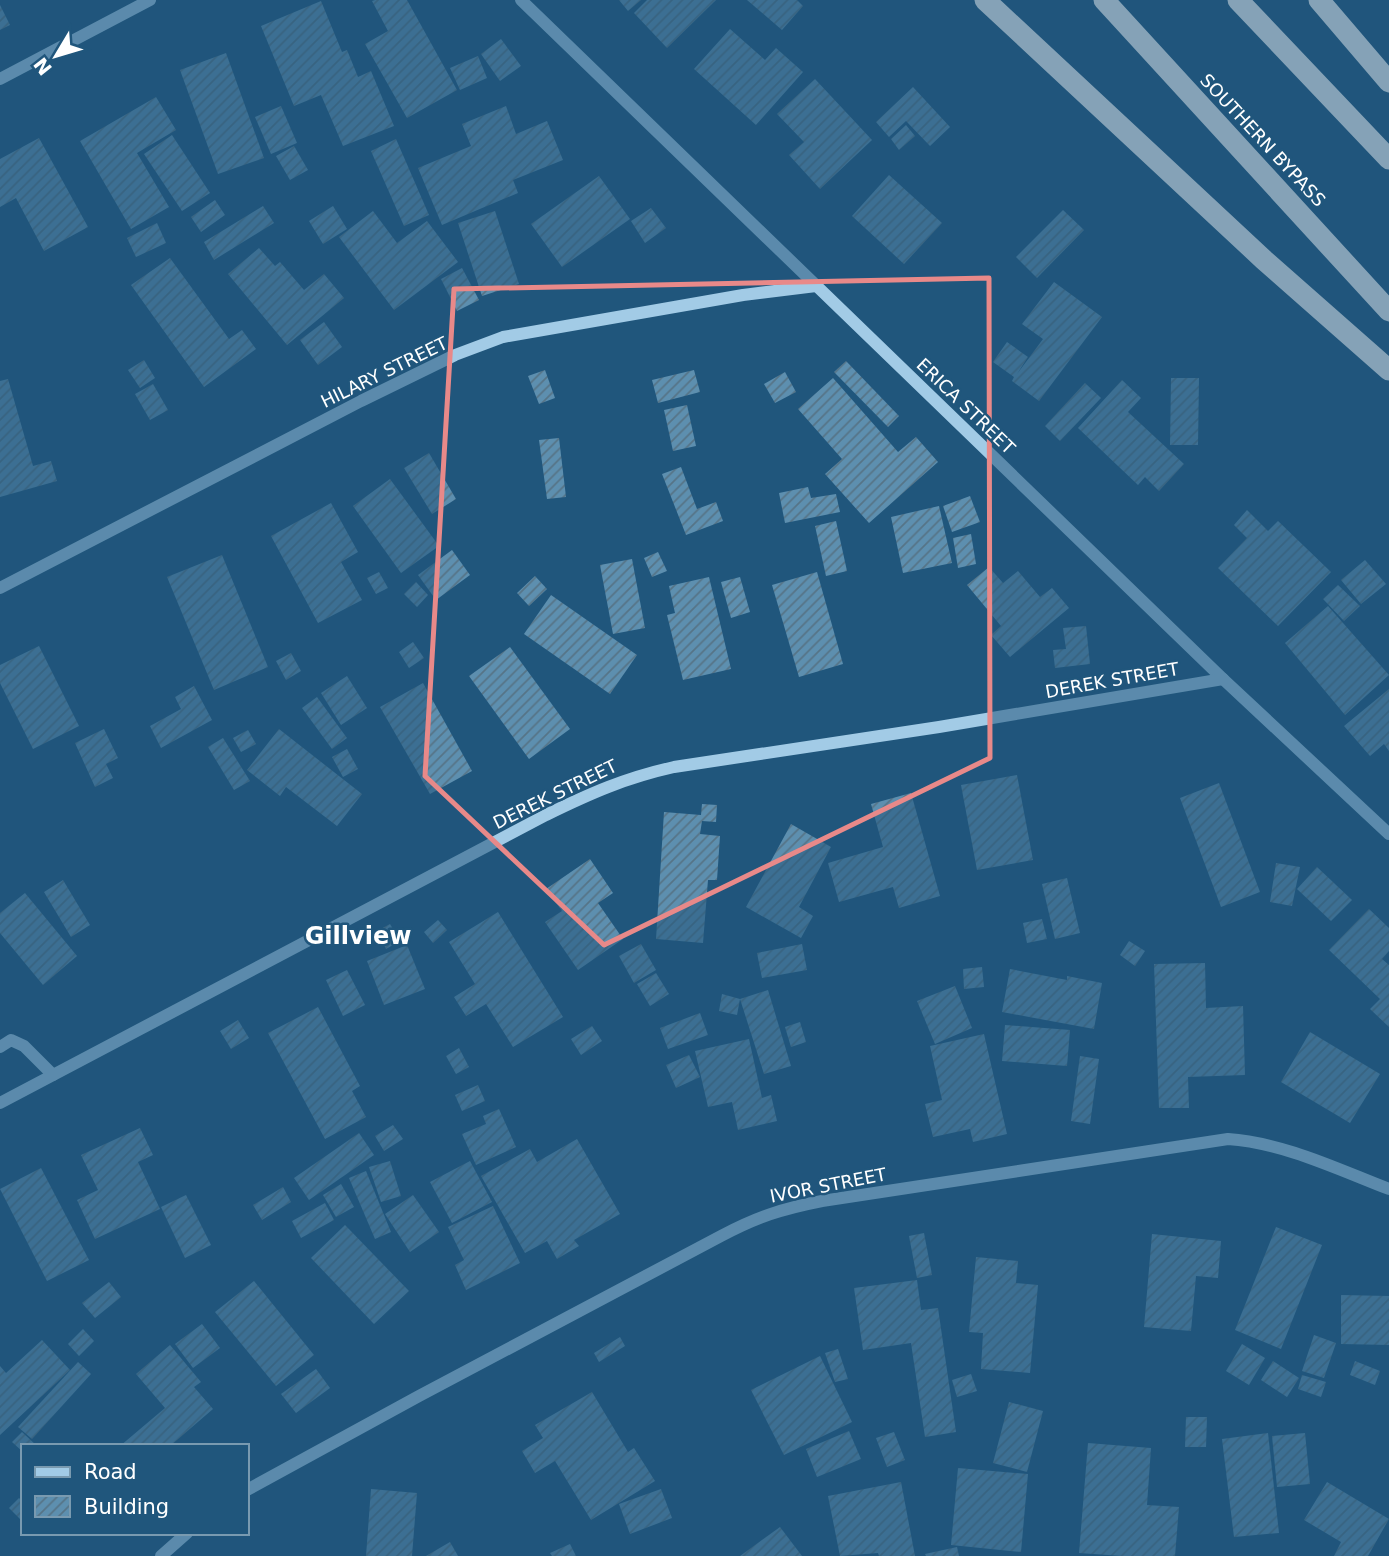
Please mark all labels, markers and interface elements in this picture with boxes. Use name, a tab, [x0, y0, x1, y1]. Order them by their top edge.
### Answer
north arrow	[21, 21, 91, 91]
text: N	[29, 53, 56, 80]
street label: SOUTHERN BYPASS	[1196, 69, 1330, 211]
street label: HILARY STREET	[317, 332, 452, 412]
street label: ERICA STREET	[912, 354, 1020, 459]
street label: DEREK STREET	[1044, 658, 1181, 702]
street label: DEREK STREET	[490, 754, 621, 833]
district label: Gillview	[305, 922, 411, 950]
street label: IVOR STREET	[768, 1163, 889, 1207]
legend	[21, 1444, 248, 1535]
text: Road	[84, 1460, 137, 1484]
text: Building	[84, 1495, 169, 1519]

